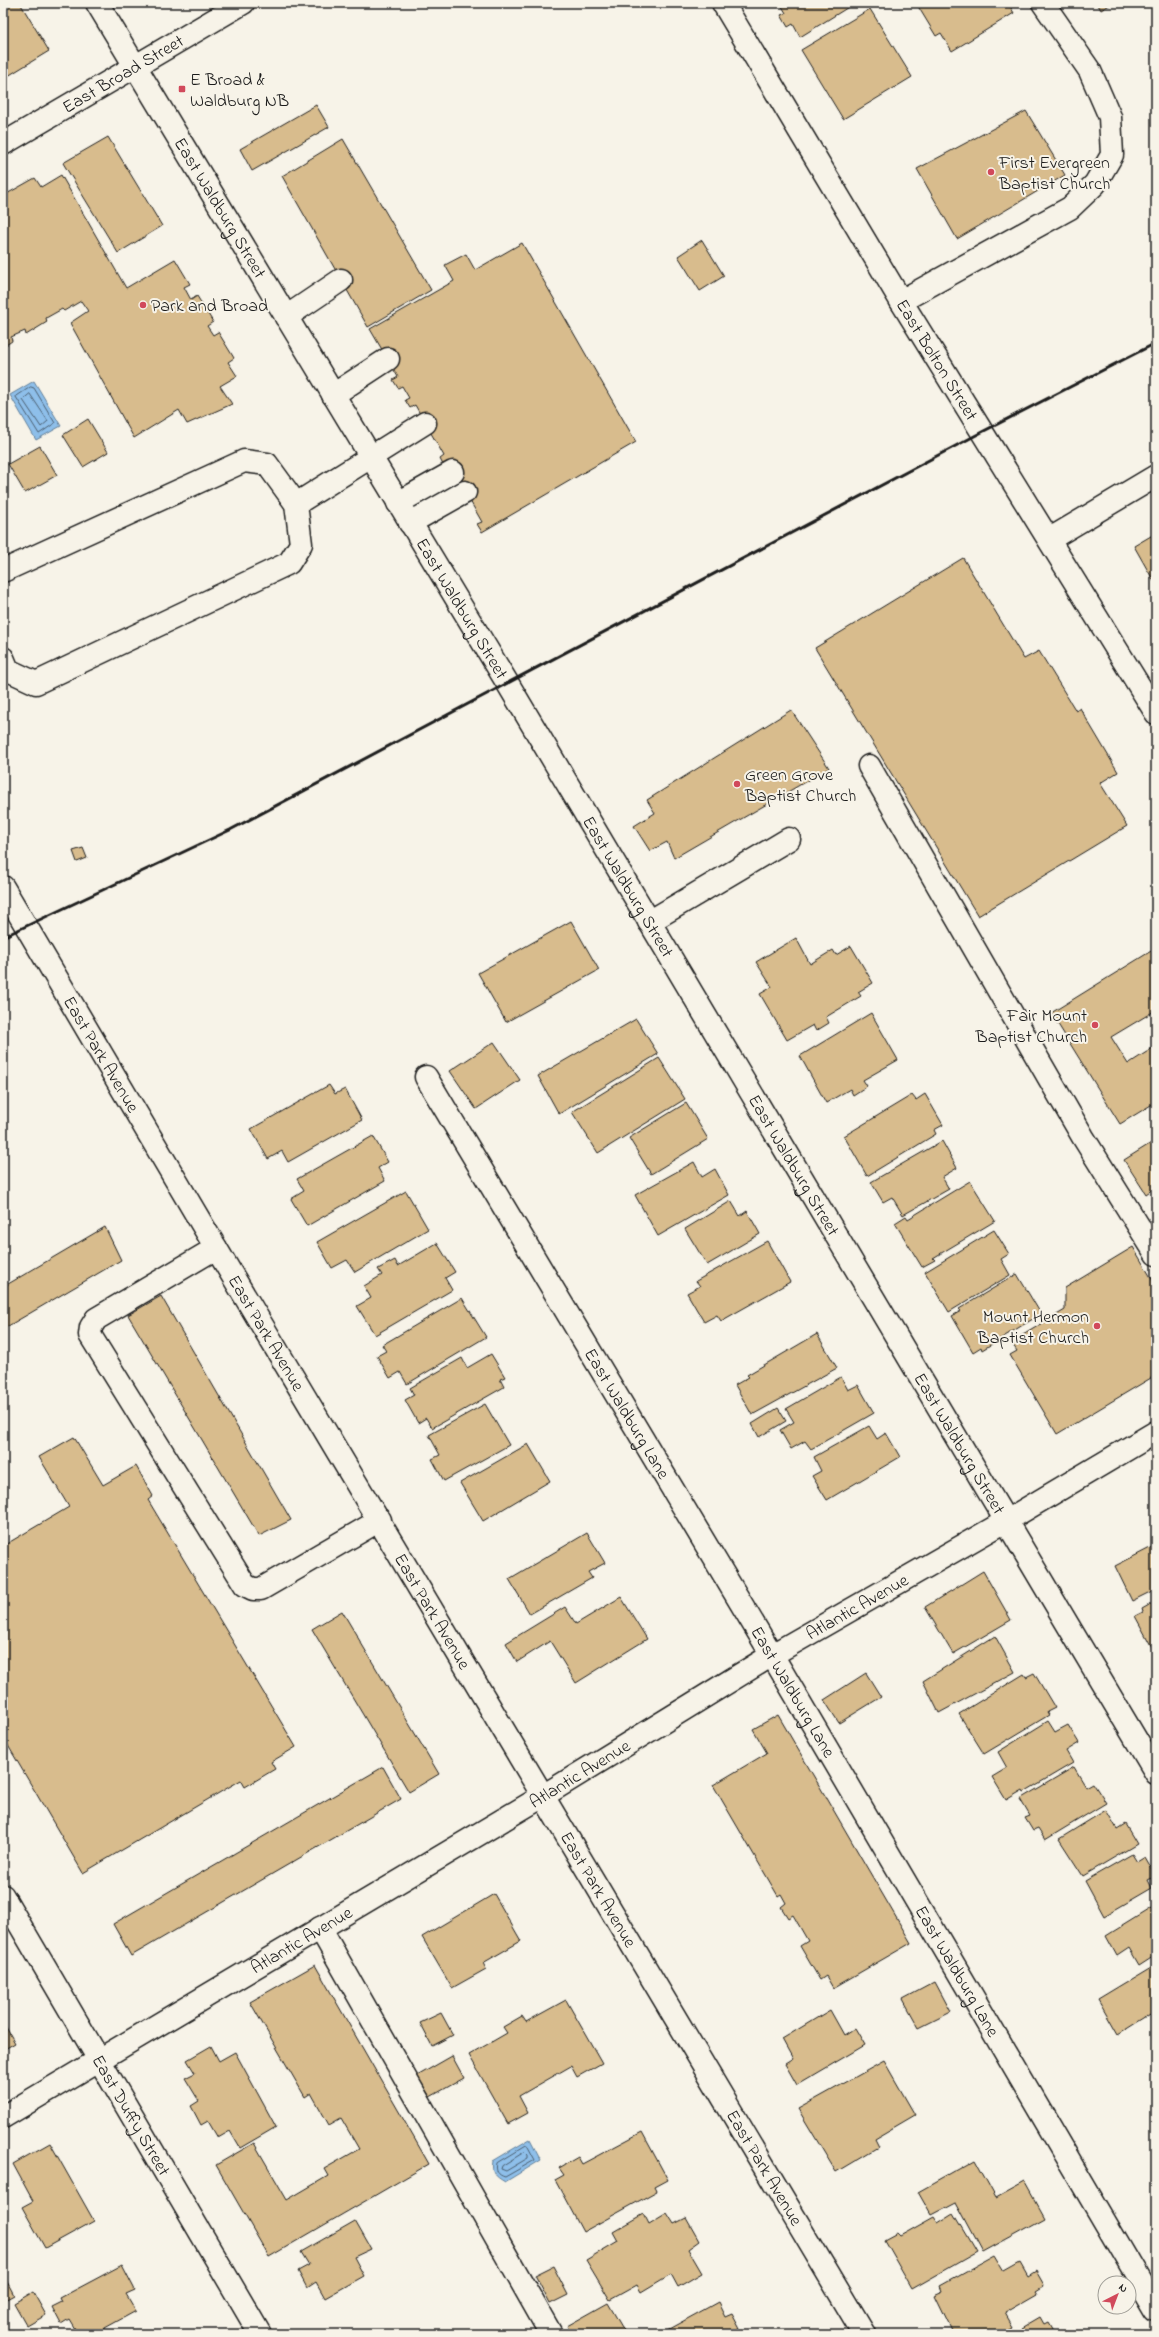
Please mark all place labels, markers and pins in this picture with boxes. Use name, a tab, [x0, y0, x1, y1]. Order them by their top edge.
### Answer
place label: E Broad & Waldburg NB	[190, 68, 289, 116]
marker: E Broad & Waldburg NB	[177, 84, 187, 94]
place label: First Evergreen Baptist Church	[998, 151, 1110, 198]
marker: First Evergreen Baptist Church	[986, 167, 996, 177]
place label: Park and Broad	[151, 294, 268, 320]
marker: Park and Broad	[138, 300, 148, 310]
place label: Green Grove Baptist Church	[744, 763, 856, 810]
marker: Green Grove Baptist Church	[732, 779, 742, 789]
place label: Fair Mount Baptist Church	[975, 1004, 1087, 1051]
marker: Fair Mount Baptist Church	[1090, 1020, 1100, 1030]
place label: Mount Hermon Baptist Church	[977, 1305, 1089, 1352]
marker: Mount Hermon Baptist Church	[1092, 1321, 1102, 1331]

